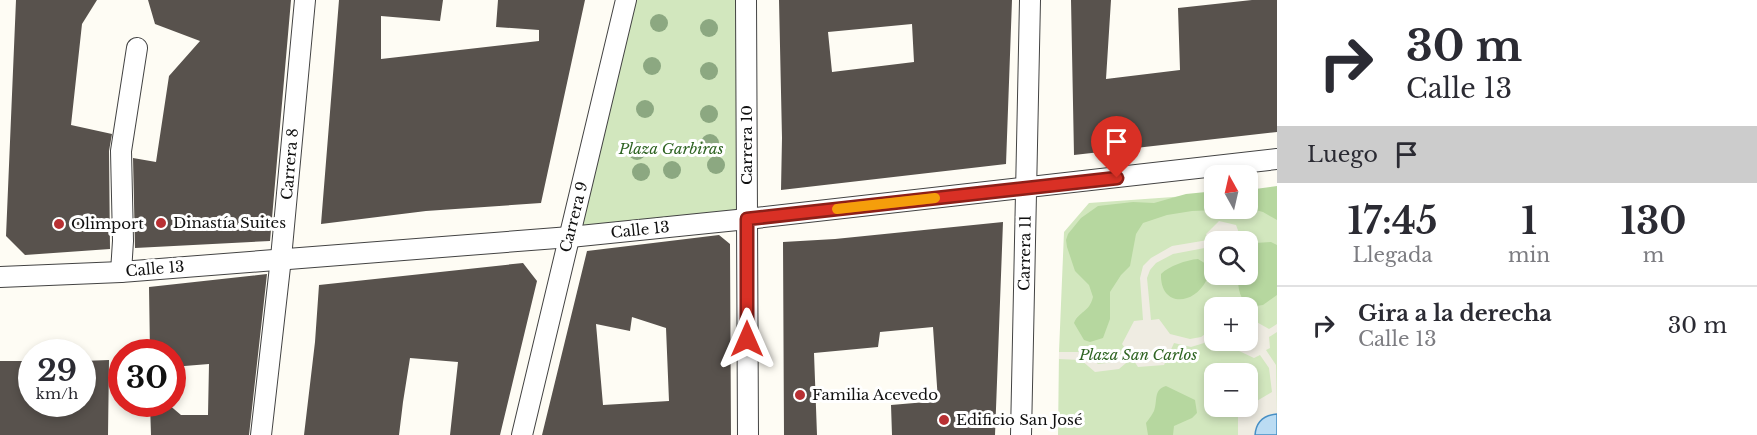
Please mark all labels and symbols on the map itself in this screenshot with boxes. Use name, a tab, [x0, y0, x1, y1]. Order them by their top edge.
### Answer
street label: Carrera 10	[737, 105, 756, 185]
pin	[1091, 116, 1142, 178]
street label: Carrera 8	[277, 127, 302, 201]
park label: Plaza Garbiras	[618, 139, 724, 158]
north arrow	[1204, 165, 1258, 219]
street label: Carrera 9	[556, 179, 591, 254]
place label: Dinastía Suites	[173, 213, 286, 232]
place label: Olimport	[71, 214, 144, 233]
street label: Carrera 11	[1014, 215, 1035, 291]
marker: Dinastía Suites	[154, 216, 168, 230]
marker: Olimport	[52, 217, 66, 231]
street label: Calle 13	[610, 217, 670, 242]
street label: Calle 13	[125, 256, 185, 281]
position arrow	[715, 307, 779, 371]
speed limit sign: 30	[108, 339, 186, 417]
park label: Plaza San Carlos	[1078, 345, 1197, 364]
place label: Familia Acevedo	[812, 385, 938, 404]
marker: Familia Acevedo	[793, 388, 807, 402]
place label: Edificio San José	[956, 410, 1083, 429]
marker: Edificio San José	[937, 413, 951, 427]

